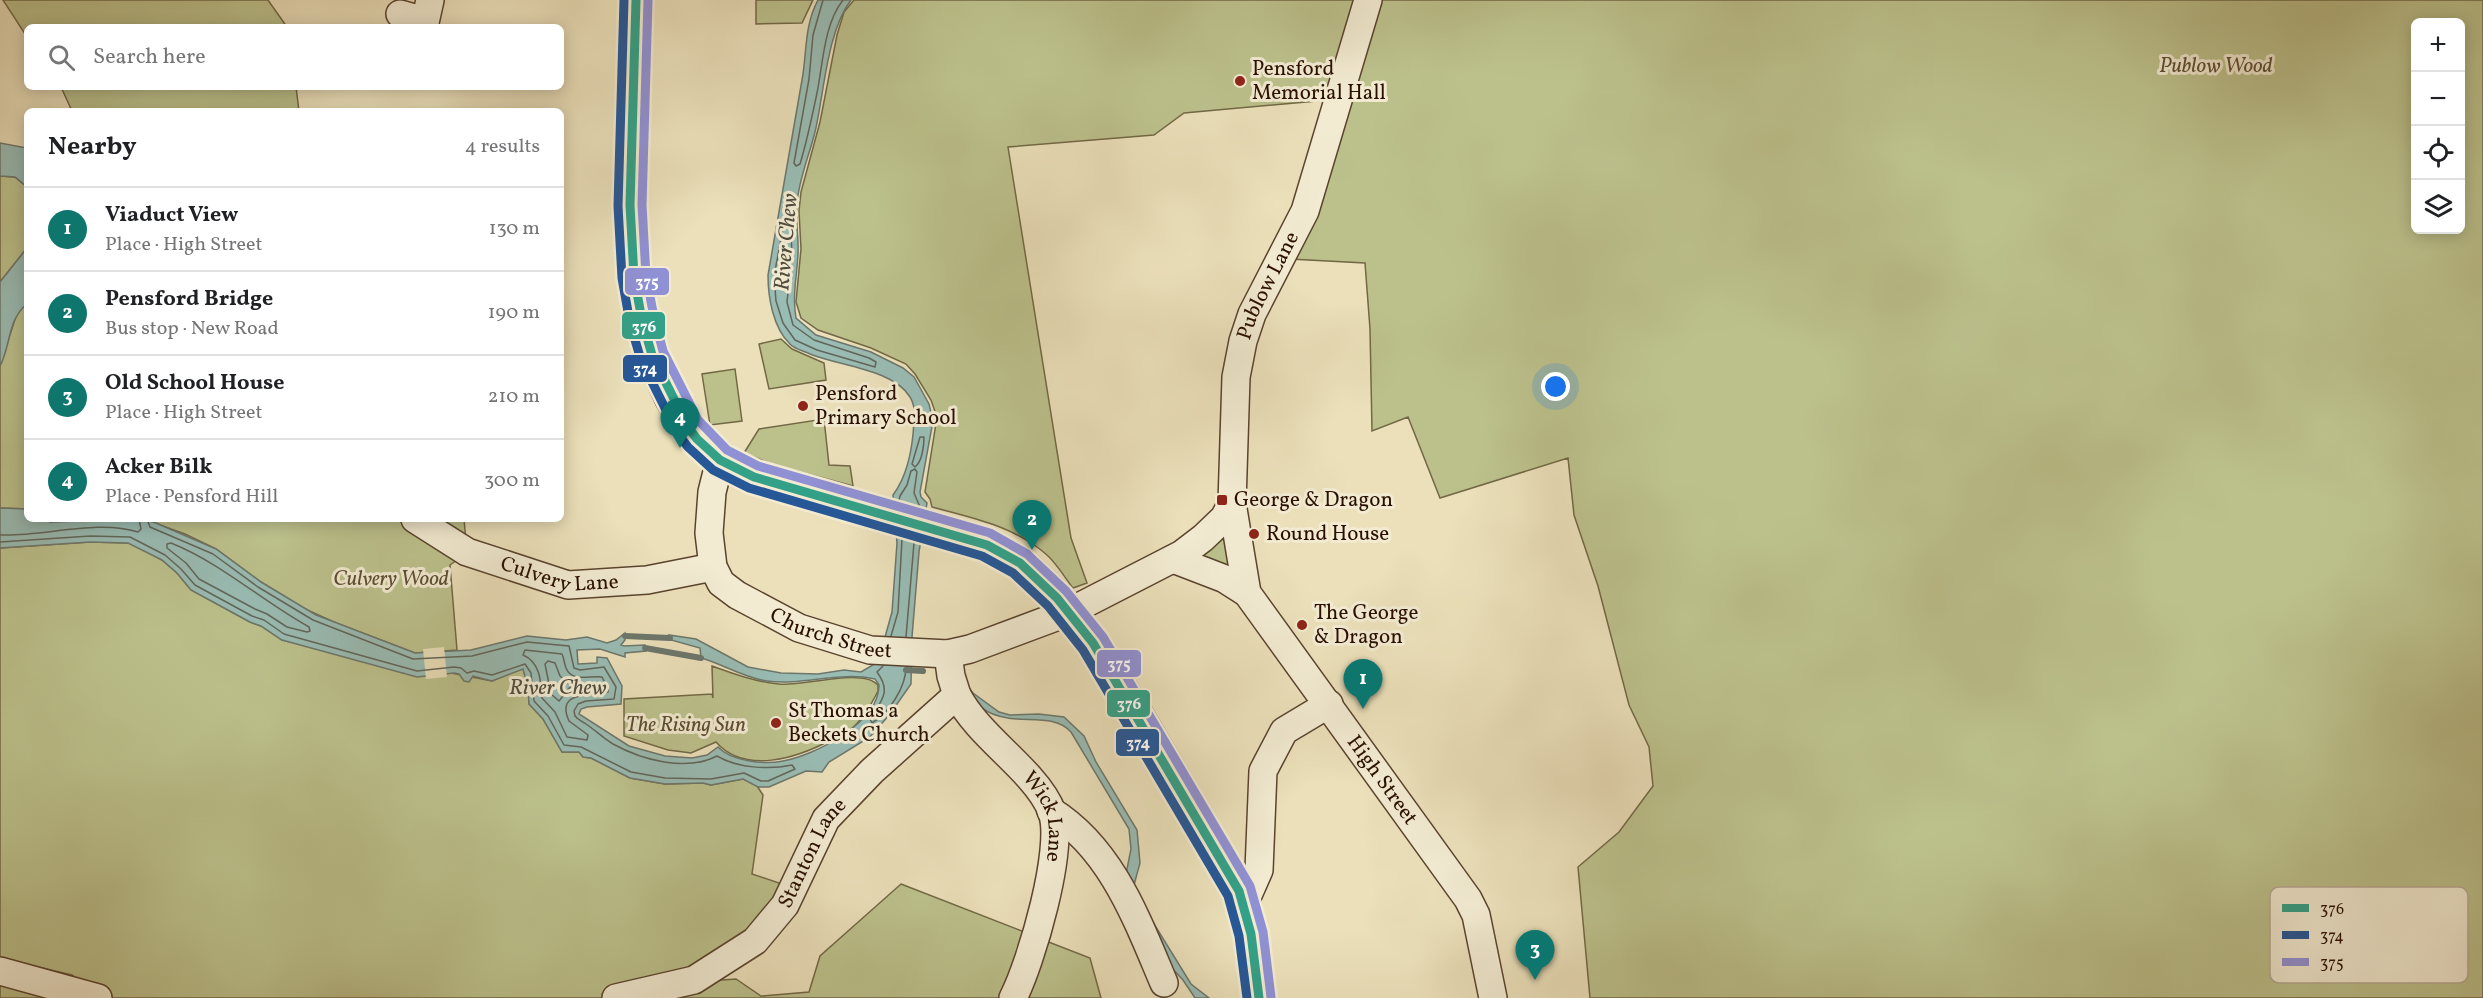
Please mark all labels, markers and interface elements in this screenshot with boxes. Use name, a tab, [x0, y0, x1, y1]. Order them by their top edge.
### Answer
map controls	[2411, 18, 2465, 234]
button: +	[2411, 18, 2465, 72]
search box	[24, 24, 564, 90]
icon: search	[45, 41, 78, 74]
text: Search here	[93, 42, 206, 73]
park label: Publow Wood	[2159, 52, 2273, 81]
place label: Pensford Memorial Hall	[1252, 55, 1386, 108]
button: −	[2411, 72, 2465, 126]
marker: Pensford Memorial Hall	[1233, 74, 1247, 88]
button: locate	[2411, 126, 2465, 180]
text: Nearby	[48, 129, 137, 165]
text: 4 results	[465, 133, 540, 161]
button: layers	[2411, 180, 2465, 234]
water label: River Chew	[767, 192, 807, 292]
text: Viaduct View	[105, 200, 238, 231]
text: 1	[63, 215, 72, 243]
text: 130 m	[489, 215, 540, 243]
street label: Publow Lane	[1230, 227, 1306, 344]
text: Place · High Street	[105, 231, 263, 259]
line badge: 375	[624, 267, 670, 296]
text: 375	[635, 272, 659, 294]
text: Pensford Bridge	[105, 284, 273, 315]
text: 2	[62, 299, 73, 327]
text: 190 m	[488, 299, 540, 327]
line badge: 376	[621, 311, 666, 340]
text: Bus stop · New Road	[105, 315, 279, 343]
text: 376	[632, 317, 656, 339]
line badge: 374	[622, 354, 668, 383]
text: 374	[633, 359, 657, 381]
text: Old School House	[105, 368, 284, 399]
your location	[1541, 372, 1570, 401]
place label: Pensford Primary School	[815, 380, 956, 433]
text: 3	[62, 383, 73, 411]
text: 210 m	[488, 383, 540, 411]
pin: 4	[660, 398, 700, 448]
text: Place · High Street	[105, 399, 263, 427]
marker: Pensford Primary School	[796, 399, 810, 413]
text: Acker Bilk	[105, 452, 213, 483]
text: 4	[61, 467, 74, 495]
text: 300 m	[484, 467, 540, 495]
text: Place · Pensford Hill	[105, 483, 278, 511]
place label: George & Dragon	[1234, 486, 1393, 515]
marker: George & Dragon	[1215, 493, 1229, 507]
pin: 2	[1012, 500, 1052, 550]
place label: Round House	[1266, 520, 1389, 549]
marker: Round House	[1247, 527, 1261, 541]
street label: Culvery Lane	[497, 549, 620, 600]
park label: Culvery Wood	[333, 565, 449, 594]
place label: The George & Dragon	[1314, 599, 1419, 652]
street label: Church Street	[765, 601, 893, 666]
marker: The George & Dragon	[1295, 618, 1309, 632]
line badge: 375	[1096, 649, 1142, 678]
text: 375	[1107, 654, 1131, 676]
pin: 1	[1344, 660, 1382, 709]
water label: River Chew	[509, 673, 607, 704]
line badge: 376	[1106, 689, 1151, 718]
text: 376	[1117, 694, 1141, 716]
place label: St Thomas a Beckets Church	[788, 697, 930, 750]
park label: The Rising Sun	[626, 711, 746, 740]
marker: St Thomas a Beckets Church	[769, 716, 783, 730]
line badge: 374	[1115, 728, 1160, 757]
street label: High Street	[1340, 729, 1425, 831]
text: 374	[1126, 733, 1150, 755]
street label: Wick Lane	[1016, 765, 1069, 864]
street label: Stanton Lane	[771, 791, 853, 913]
legend	[2270, 887, 2468, 983]
text: 376	[2320, 899, 2344, 921]
text: 374	[2320, 926, 2344, 948]
pin: 3	[1516, 930, 1555, 980]
text: 375	[2320, 953, 2344, 975]

